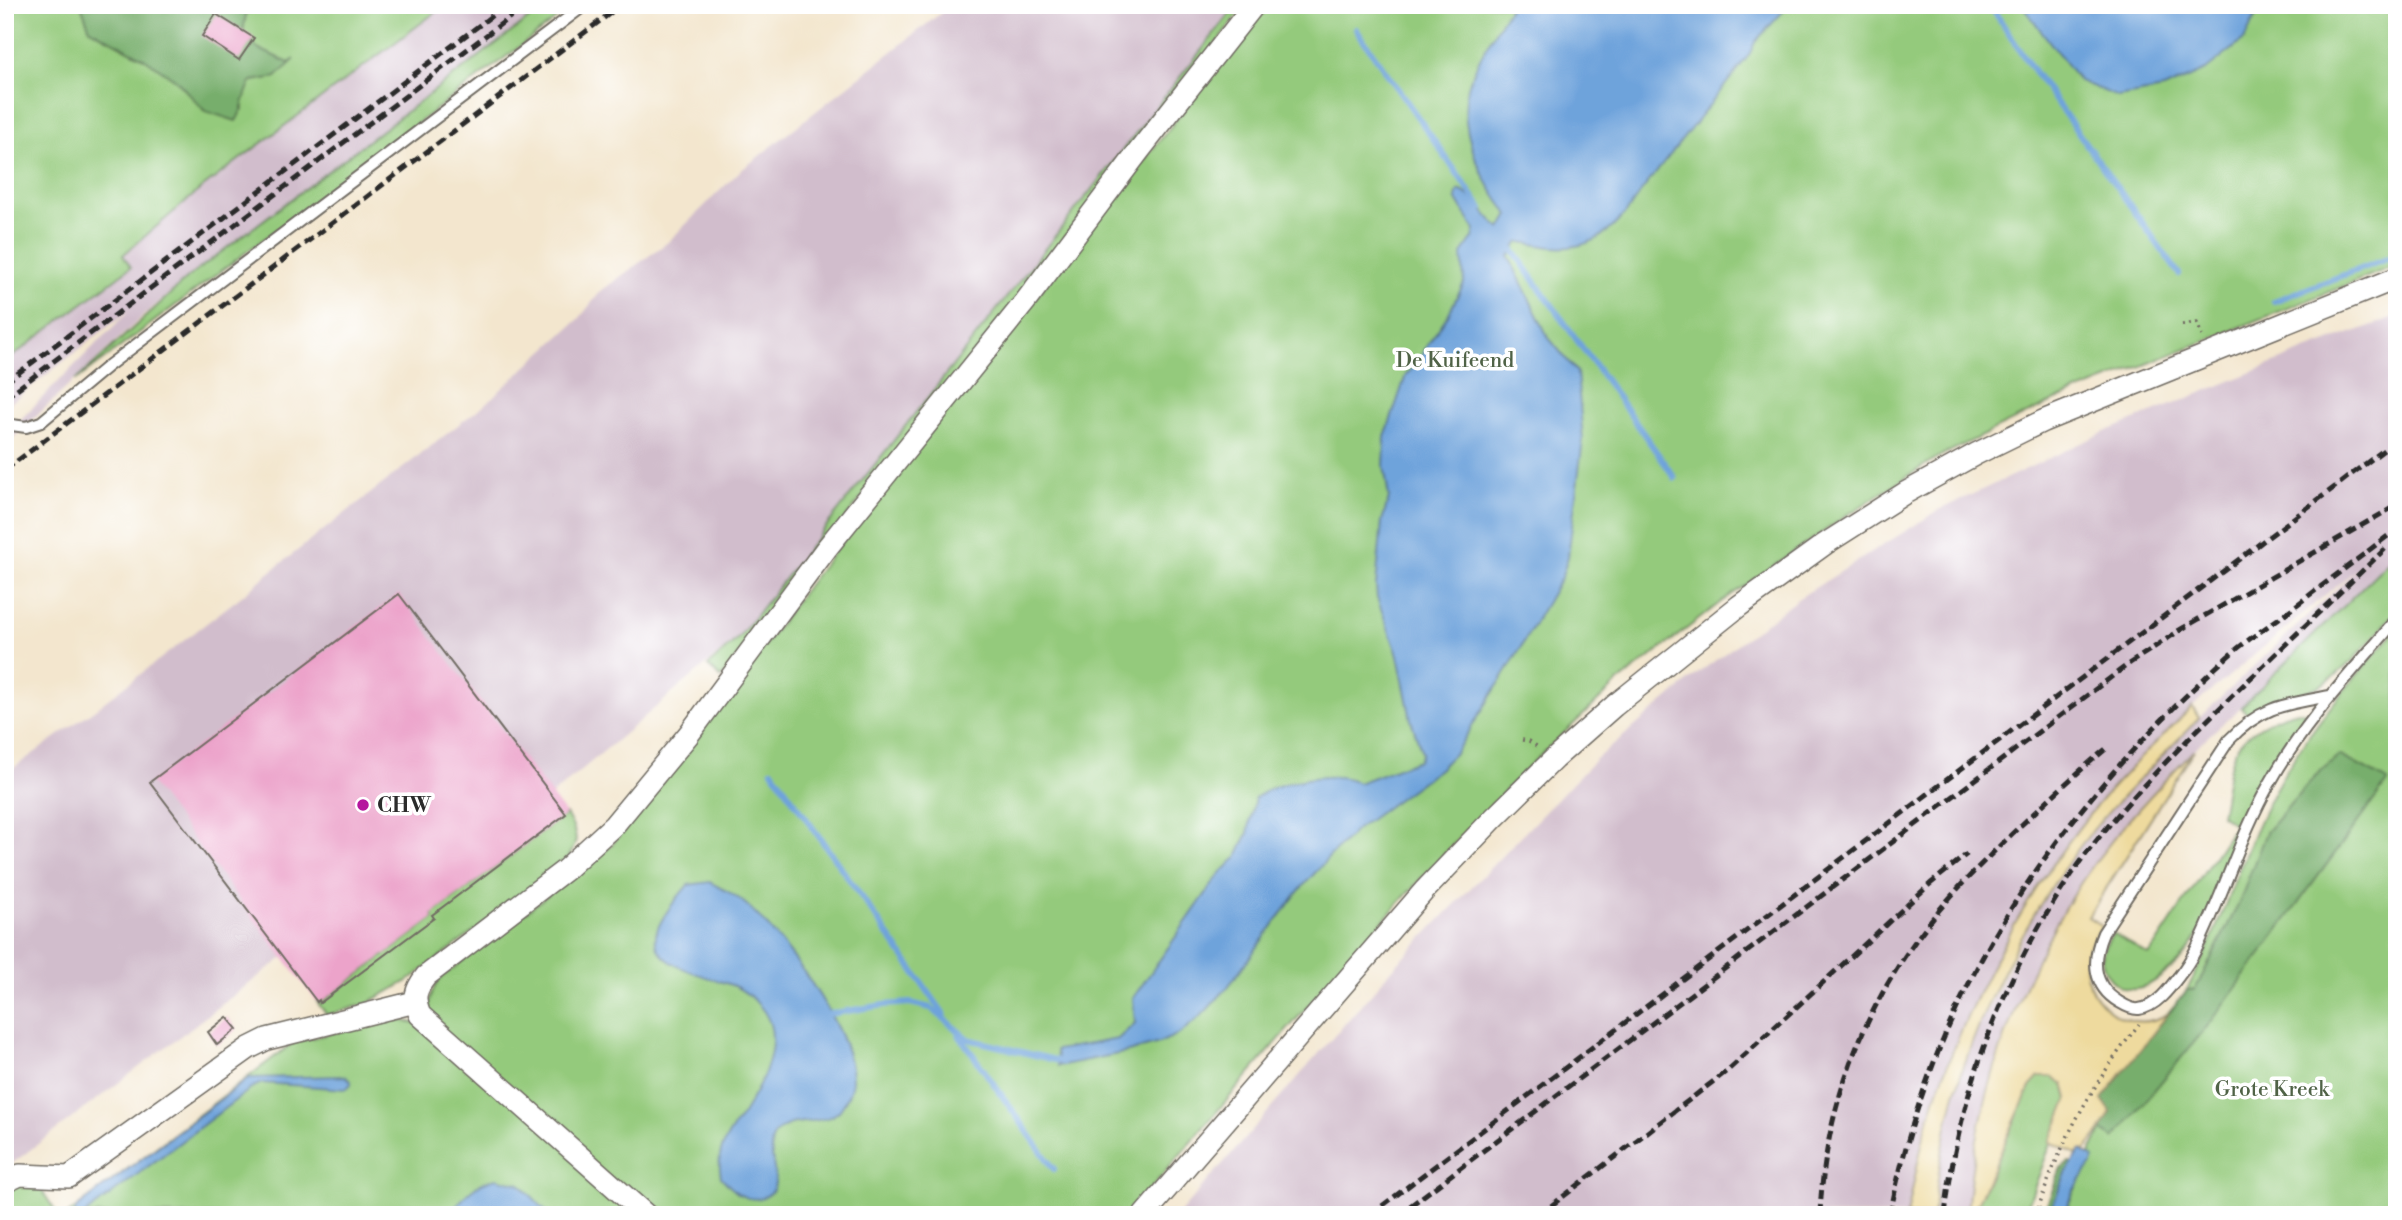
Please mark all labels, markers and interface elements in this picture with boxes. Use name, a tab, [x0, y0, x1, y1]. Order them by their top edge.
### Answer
park label: De Kuifeend	[1396, 348, 1514, 374]
place label: CHW	[377, 793, 431, 819]
marker: CHW	[355, 797, 371, 813]
park label: Grote Kreek	[2215, 1077, 2330, 1103]

